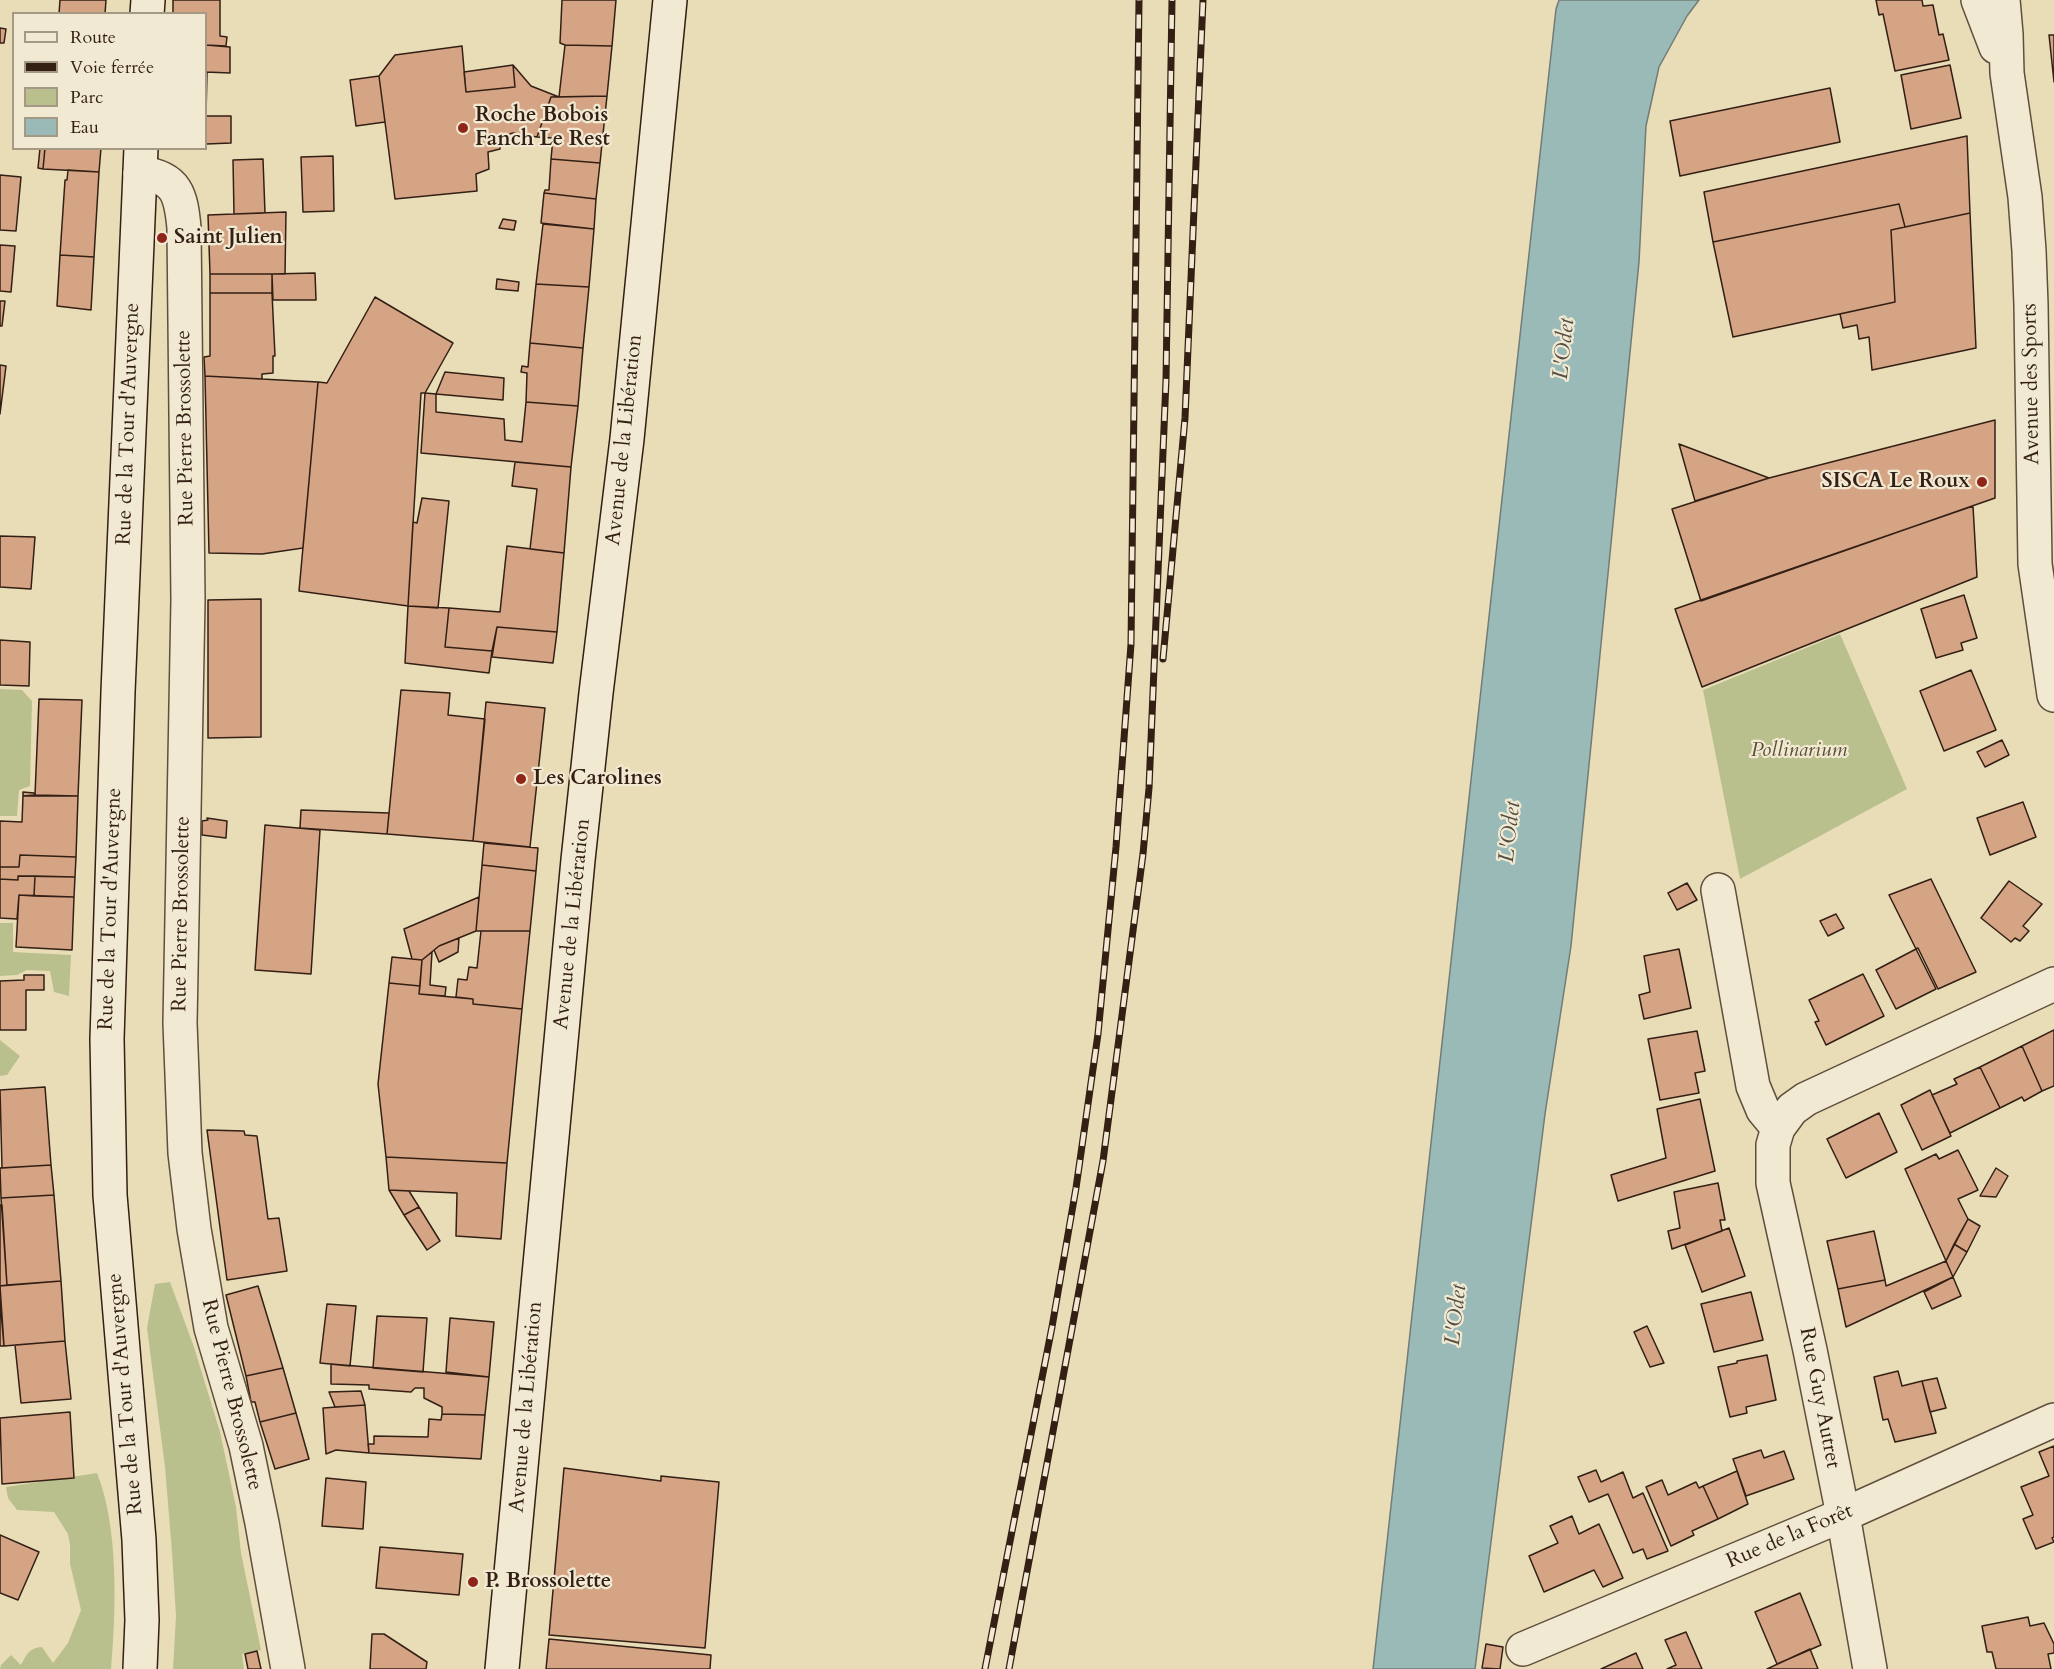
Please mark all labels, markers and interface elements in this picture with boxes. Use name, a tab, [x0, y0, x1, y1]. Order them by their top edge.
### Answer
legend	[12, 12, 207, 150]
text: Route	[70, 25, 116, 50]
text: Voie ferrée	[70, 55, 154, 80]
text: Parc	[70, 85, 103, 110]
place label: Roche Bobois Fanch Le Rest	[475, 103, 610, 153]
text: Eau	[70, 115, 99, 140]
marker: Roche Bobois Fanch Le Rest	[456, 121, 470, 135]
place label: Saint Julien	[174, 225, 283, 251]
marker: Saint Julien	[155, 231, 169, 245]
street label: Rue de la Tour d'Auvergne	[112, 302, 146, 546]
street label: Avenue des Sports	[2018, 303, 2046, 465]
water label: L'Odet	[1549, 317, 1581, 381]
street label: Rue Pierre Brossolette	[172, 330, 200, 526]
street label: Avenue de la Libération	[601, 333, 649, 547]
place label: SISCA Le Roux	[1822, 469, 1970, 495]
marker: SISCA Le Roux	[1975, 475, 1989, 489]
park label: Pollinarium	[1751, 738, 1847, 764]
place label: Les Carolines	[533, 766, 662, 792]
marker: Les Carolines	[514, 772, 528, 786]
street label: Rue de la Tour d'Auvergne	[94, 787, 128, 1031]
water label: L'Odet	[1495, 800, 1527, 864]
street label: Rue Pierre Brossolette	[168, 816, 196, 1012]
street label: Avenue de la Libération	[549, 817, 597, 1031]
street label: Rue de la Tour d'Auvergne	[103, 1272, 149, 1516]
water label: L'Odet	[1441, 1283, 1473, 1347]
street label: Rue Pierre Brossolette	[195, 1297, 267, 1493]
street label: Avenue de la Libération	[505, 1300, 549, 1514]
street label: Rue Guy Autret	[1793, 1325, 1845, 1471]
street label: Rue de la Forêt	[1723, 1499, 1857, 1575]
place label: P. Brossolette	[485, 1569, 611, 1595]
marker: P. Brossolette	[466, 1575, 480, 1589]

